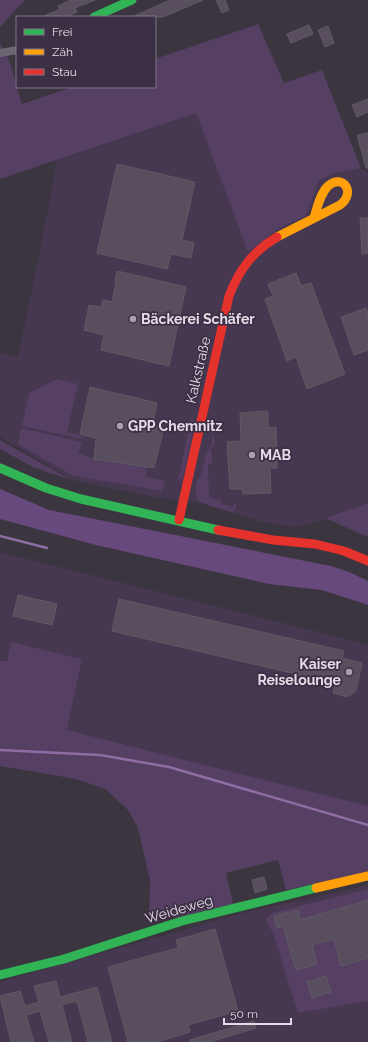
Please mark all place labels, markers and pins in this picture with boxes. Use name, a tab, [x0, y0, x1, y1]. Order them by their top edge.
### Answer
place label: Bäckerei Schäfer	[141, 311, 255, 327]
marker: Bäckerei Schäfer	[128, 314, 138, 324]
place label: GPP Chemnitz	[128, 418, 222, 434]
marker: GPP Chemnitz	[115, 421, 125, 431]
place label: MAB	[260, 447, 292, 463]
marker: MAB	[247, 450, 257, 460]
place label: Kaiser Reiselounge	[257, 656, 342, 688]
marker: Kaiser Reiselounge	[344, 667, 354, 677]

